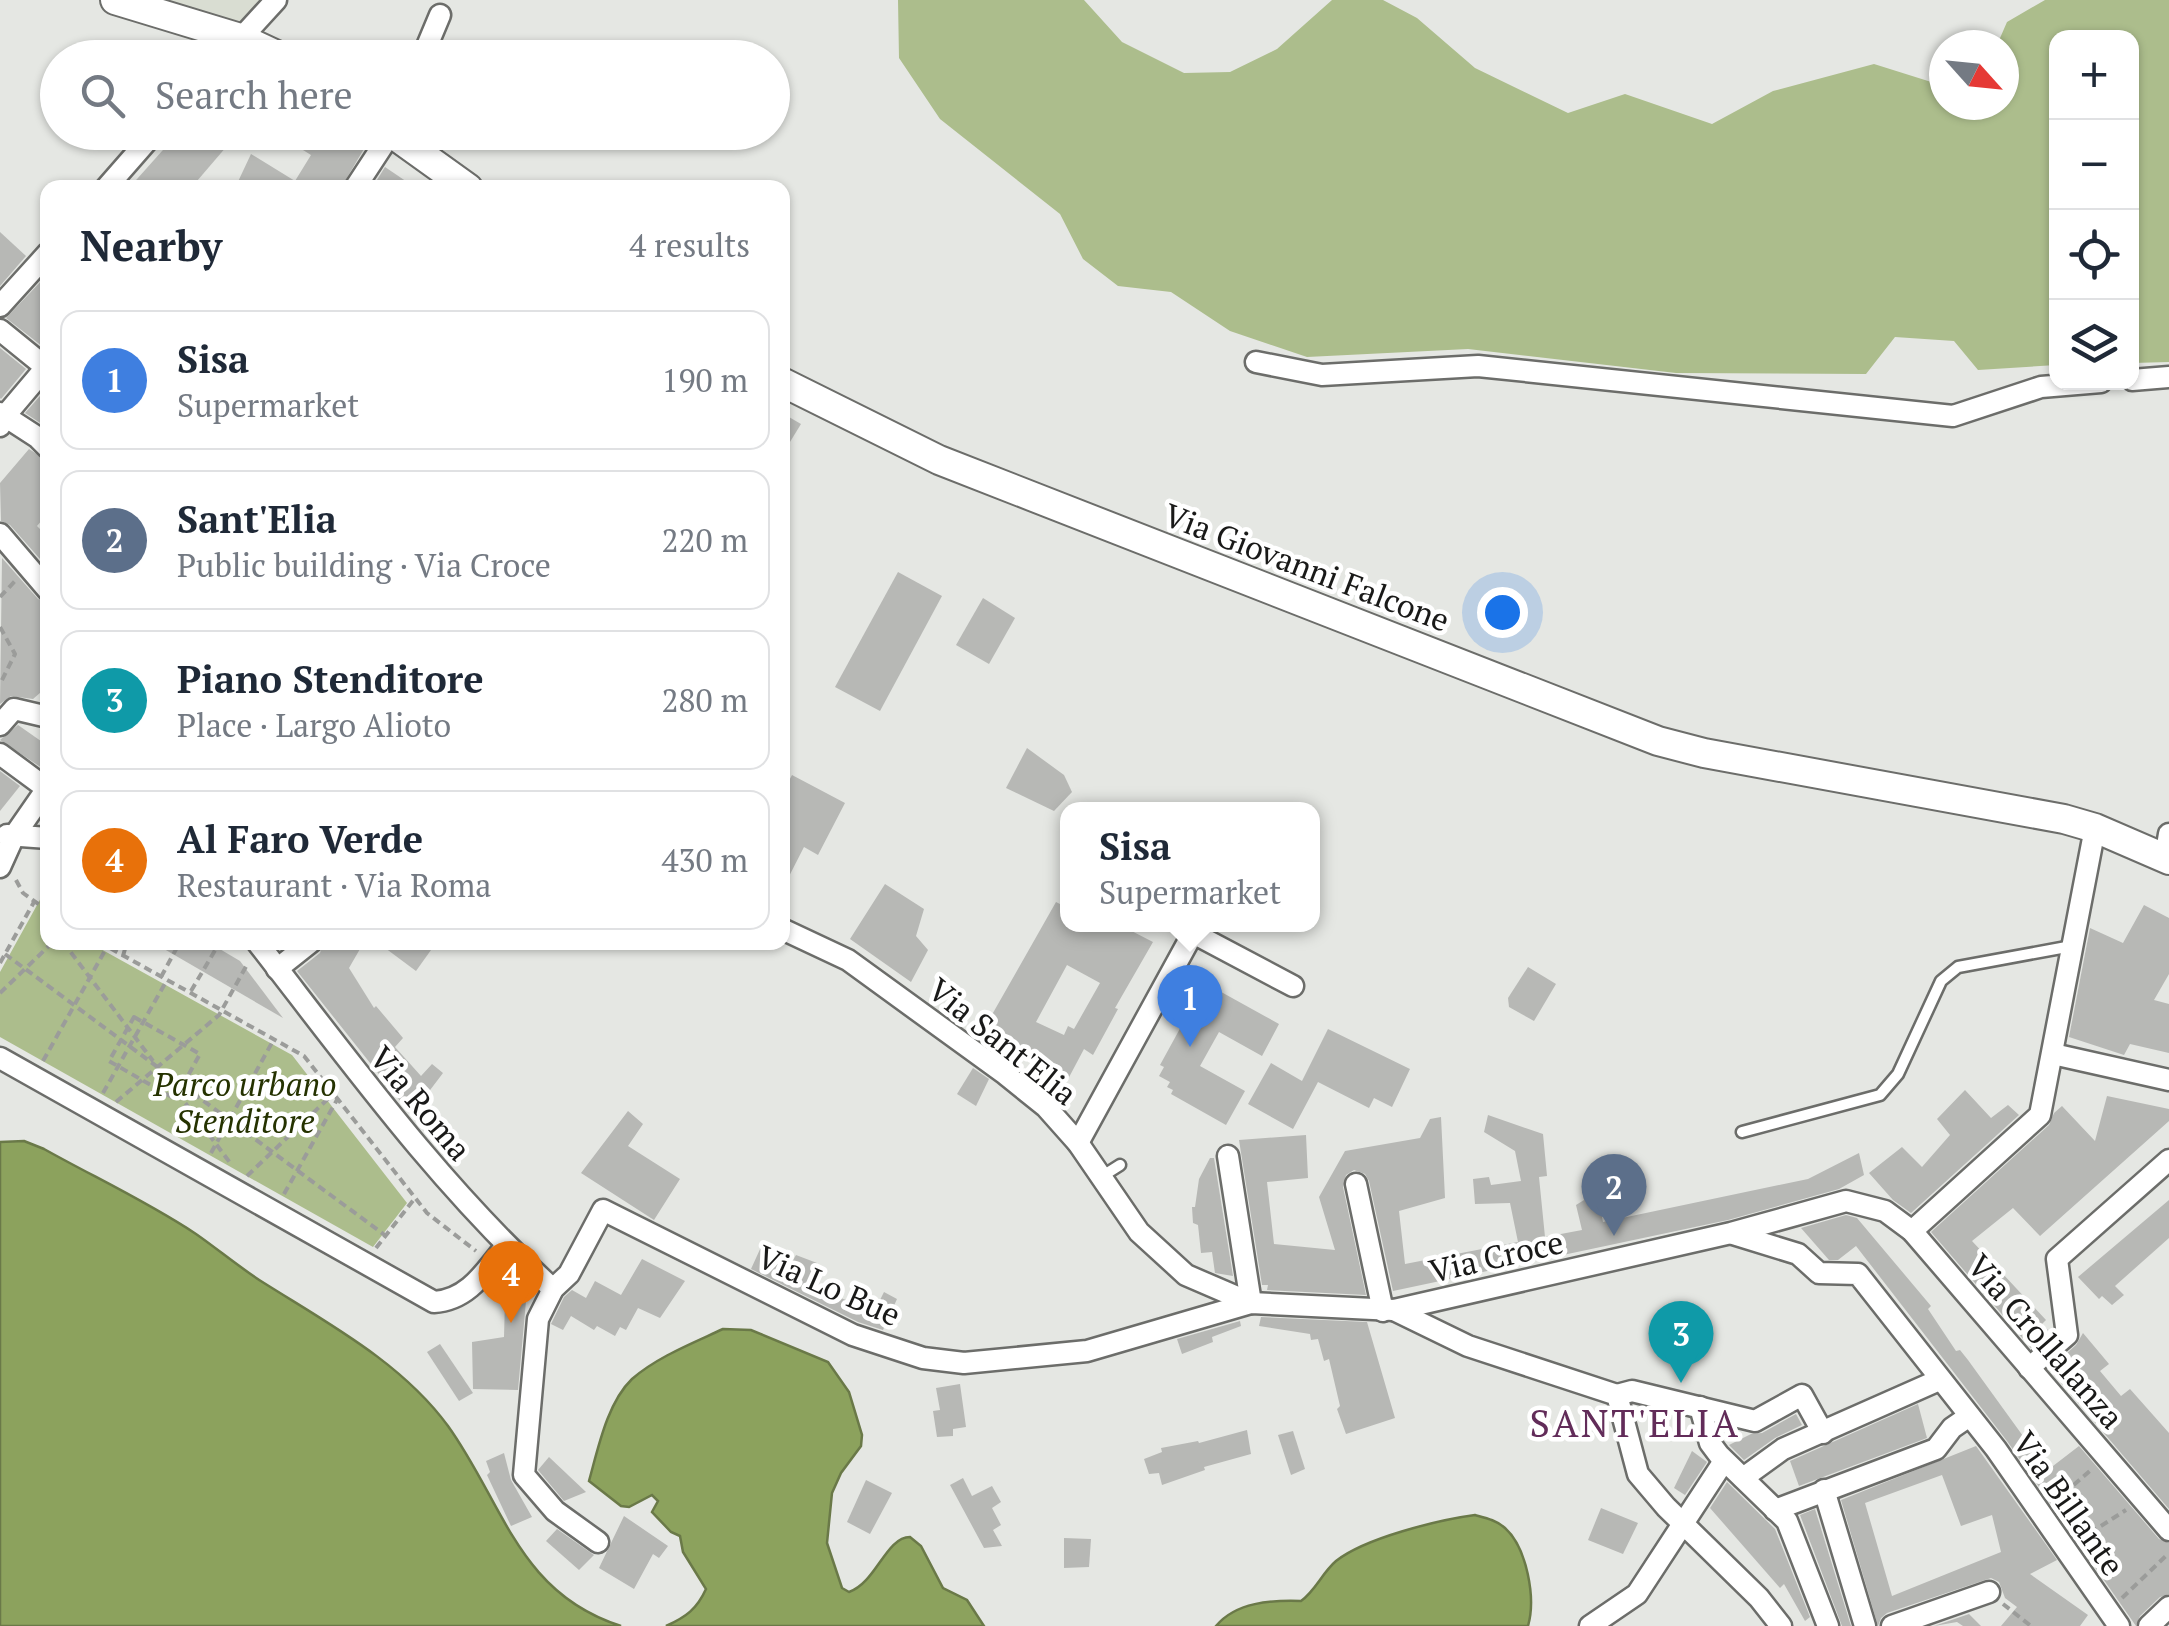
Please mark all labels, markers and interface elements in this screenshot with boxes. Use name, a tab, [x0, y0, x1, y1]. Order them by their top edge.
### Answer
north arrow	[1929, 30, 2019, 120]
map controls	[2049, 30, 2139, 390]
button: +	[2049, 30, 2139, 120]
search box	[40, 40, 790, 150]
icon: search	[75, 68, 130, 123]
text: Search here	[155, 70, 353, 120]
button: −	[2049, 120, 2139, 210]
button: locate	[2049, 210, 2139, 300]
text: Nearby	[80, 217, 222, 273]
text: 4 results	[629, 224, 750, 266]
button: layers	[2049, 300, 2139, 390]
text: Sisa	[177, 334, 249, 384]
text: 1	[105, 359, 124, 401]
text: 190 m	[661, 359, 748, 401]
text: Supermarket	[177, 384, 359, 426]
street label: Via Giovanni Falcone	[1158, 493, 1456, 641]
text: Sant'Elia	[177, 494, 337, 544]
text: 2	[105, 519, 124, 561]
text: 220 m	[661, 519, 748, 561]
text: Public building · Via Croce	[177, 544, 551, 586]
your location	[1477, 587, 1528, 638]
text: Piano Stenditore	[177, 654, 484, 704]
text: 3	[105, 679, 124, 721]
text: 280 m	[661, 679, 748, 721]
text: Place · Largo Alioto	[177, 704, 451, 746]
popup	[1060, 802, 1320, 932]
text: Al Faro Verde	[177, 814, 423, 864]
text: Sisa	[1099, 821, 1171, 871]
text: 4	[105, 839, 124, 881]
text: 430 m	[661, 839, 748, 881]
text: Restaurant · Via Roma	[177, 864, 491, 906]
text: Supermarket	[1099, 871, 1281, 913]
pin: 1	[1158, 964, 1222, 1047]
street label: Via Sant'Elia	[920, 968, 1086, 1114]
street label: Via Roma	[361, 1037, 481, 1169]
park label: Parco urbano Stenditore	[152, 1063, 337, 1142]
pin: 2	[1582, 1154, 1646, 1236]
street label: Via Croce	[1425, 1220, 1567, 1292]
street label: Via Lo Bue	[751, 1235, 907, 1335]
pin: 4	[478, 1240, 544, 1323]
street label: Via Crollalanza	[1959, 1245, 2133, 1437]
pin: 3	[1648, 1300, 1714, 1383]
district label: SANT'ELIA	[1530, 1398, 1740, 1448]
street label: Via Billante	[2004, 1422, 2134, 1584]

